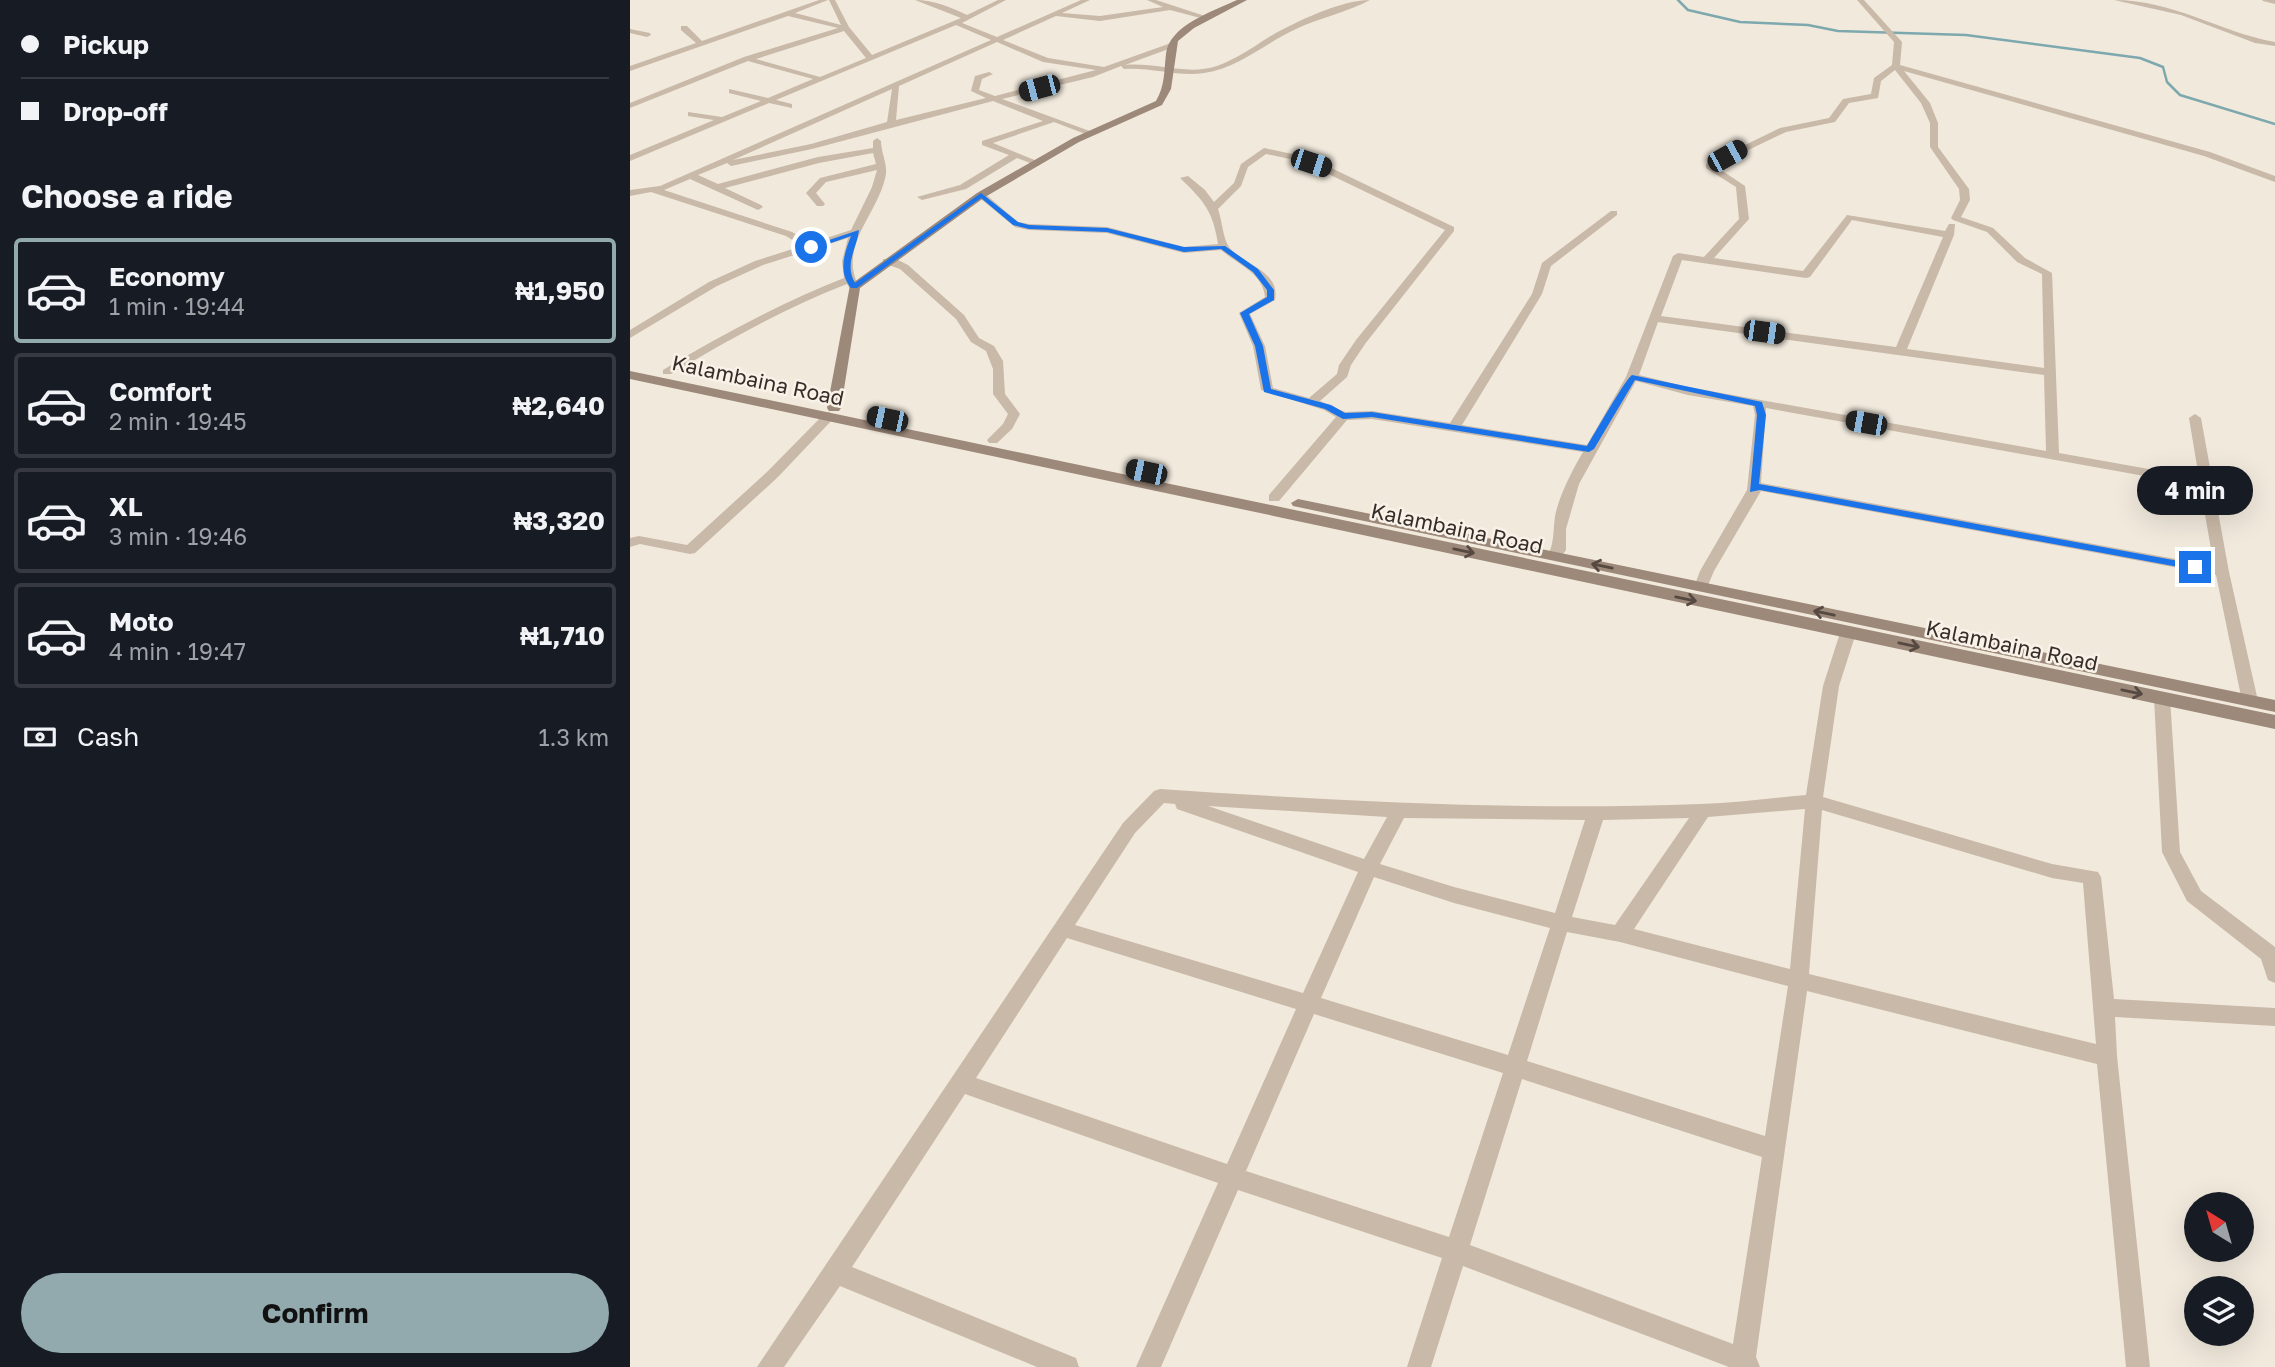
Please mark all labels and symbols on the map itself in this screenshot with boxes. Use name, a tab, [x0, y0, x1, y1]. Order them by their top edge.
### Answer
car	[1016, 72, 1063, 104]
car	[1704, 137, 1751, 175]
car	[1288, 147, 1335, 179]
route start	[795, 231, 827, 263]
car	[1742, 319, 1787, 345]
street label: Kalambaina Road	[670, 349, 846, 411]
car	[865, 404, 910, 434]
car	[1844, 409, 1889, 437]
car	[1124, 457, 1169, 487]
callout: 4 min	[2137, 466, 2253, 514]
street label: Kalambaina Road	[1369, 497, 1545, 559]
one-way arrow	[1452, 545, 1475, 559]
route end	[2179, 551, 2211, 583]
one-way arrow	[1591, 559, 1614, 573]
one-way arrow	[1674, 592, 1697, 606]
one-way arrow	[1813, 605, 1836, 619]
street label: Kalambaina Road	[1924, 614, 2100, 676]
one-way arrow	[1897, 639, 1920, 653]
one-way arrow	[2120, 686, 2143, 700]
north arrow	[2184, 1192, 2254, 1262]

